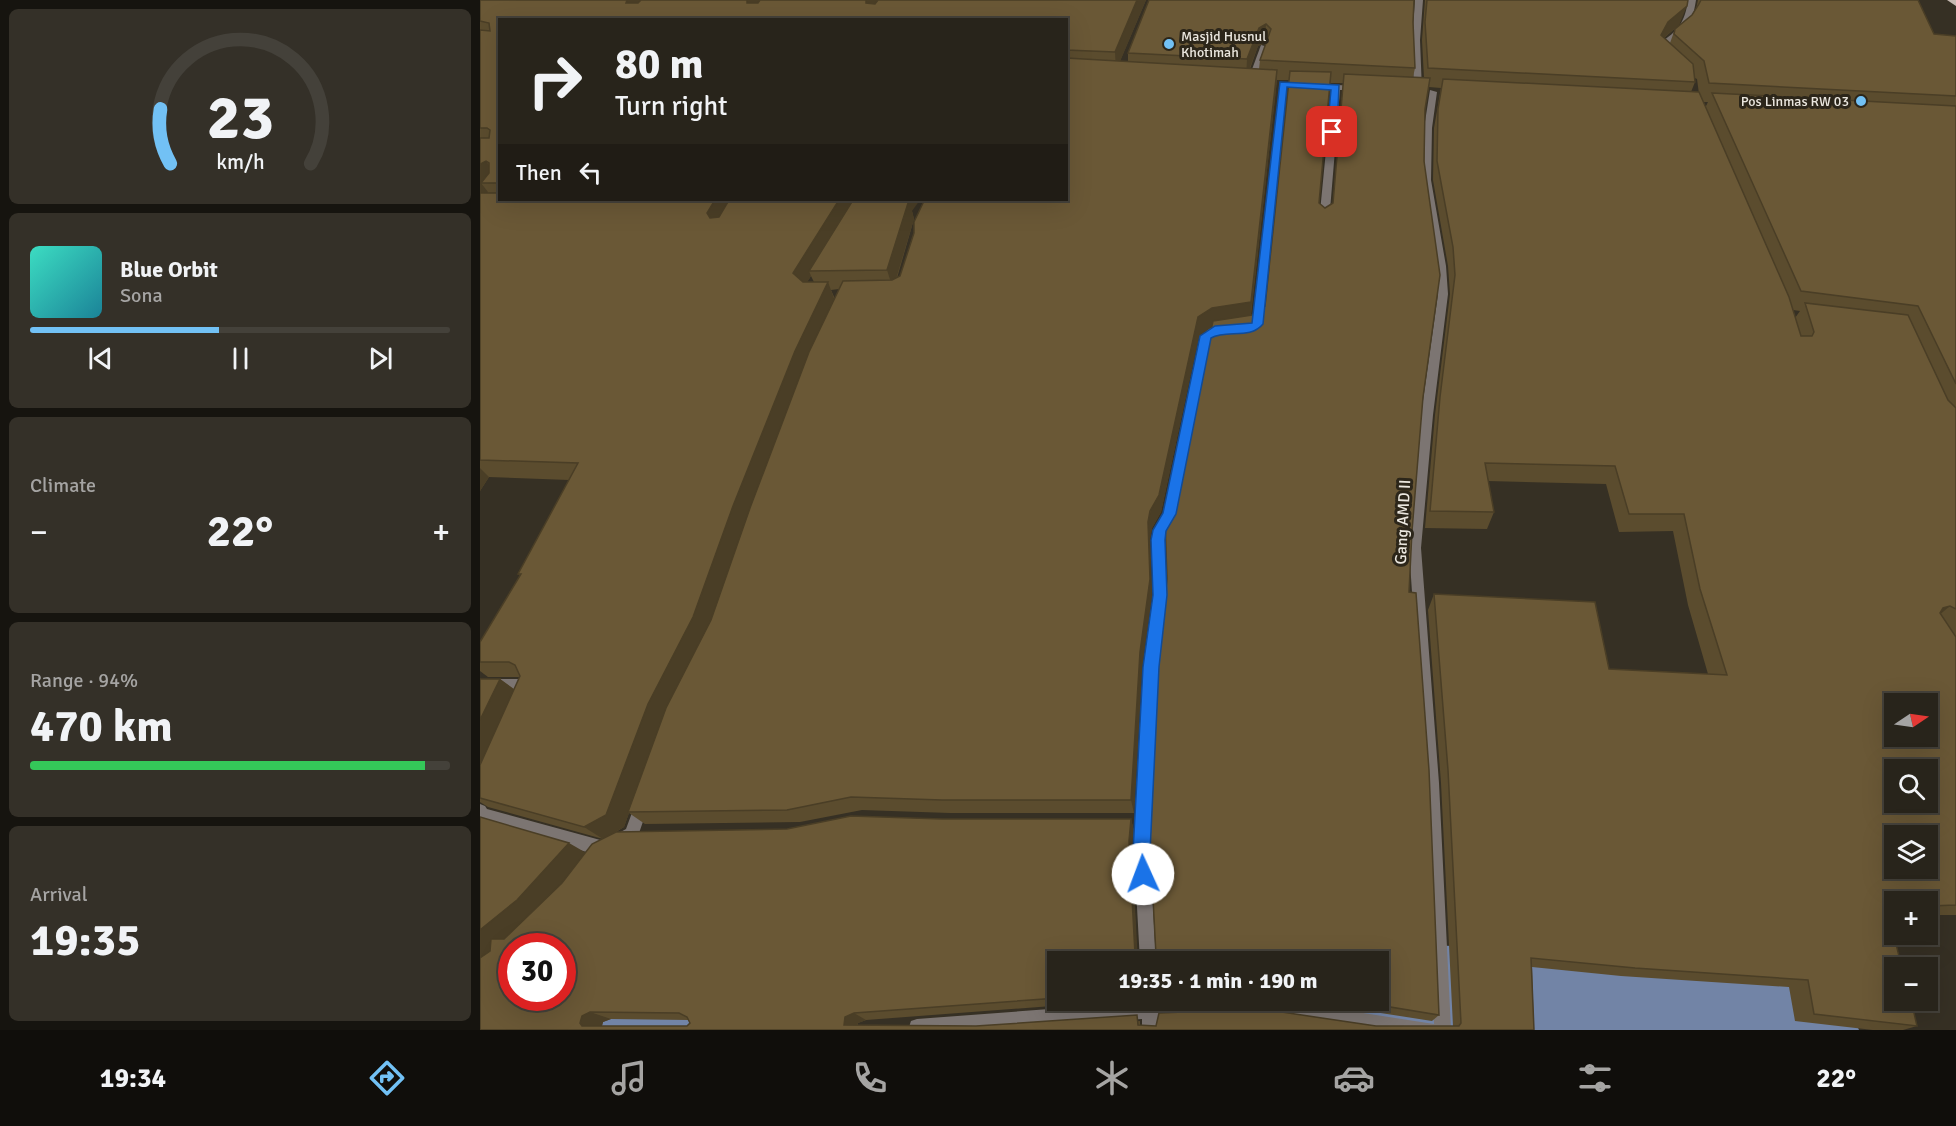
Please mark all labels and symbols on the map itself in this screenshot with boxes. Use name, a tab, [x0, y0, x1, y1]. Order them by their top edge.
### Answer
place label: Masjid Husnul Khotimah	[1181, 28, 1266, 61]
marker: Masjid Husnul Khotimah	[1162, 37, 1176, 51]
place label: Pos Linmas RW 03	[1741, 93, 1849, 110]
marker: Pos Linmas RW 03	[1854, 94, 1868, 108]
pin	[1306, 106, 1357, 157]
street label: Gang AMD II	[1391, 479, 1415, 565]
north arrow	[1884, 693, 1938, 747]
position arrow	[1111, 842, 1175, 906]
speed limit sign: 30	[498, 933, 576, 1011]

